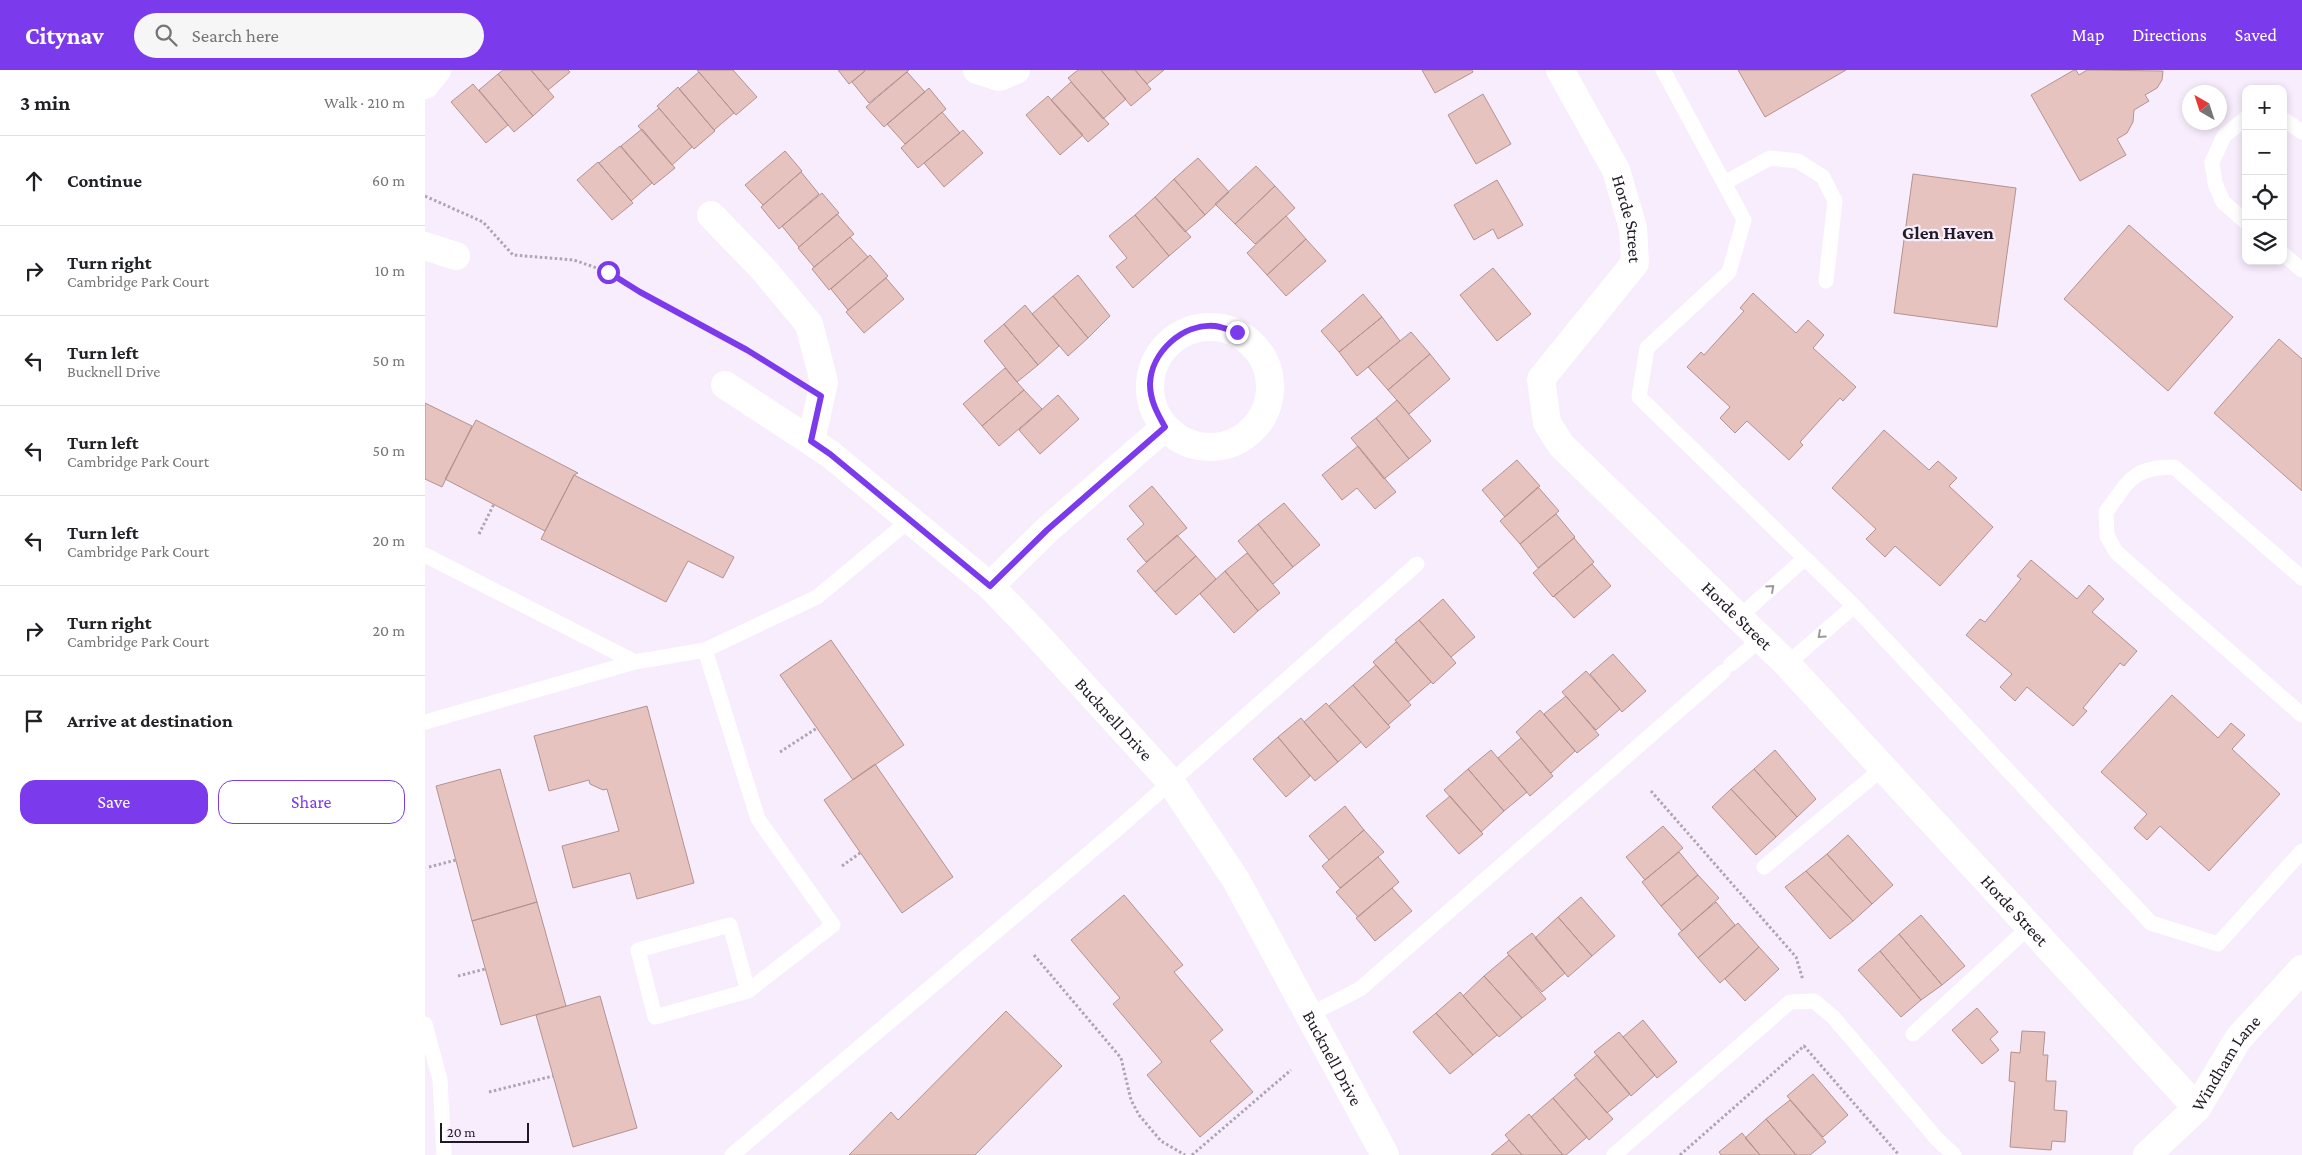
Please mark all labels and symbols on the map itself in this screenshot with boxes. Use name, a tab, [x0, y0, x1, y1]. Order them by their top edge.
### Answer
north arrow	[2182, 85, 2227, 130]
street label: Horde Street	[1608, 172, 1645, 264]
district label: Glen Haven	[1902, 222, 1994, 243]
route start	[597, 261, 620, 284]
route end	[1226, 321, 1249, 344]
street label: Horde Street	[1698, 577, 1777, 655]
one-way arrow	[1766, 585, 1775, 594]
one-way arrow	[1817, 629, 1826, 638]
street label: Bucknell Drive	[1071, 674, 1157, 765]
street label: Horde Street	[1977, 871, 2053, 951]
street label: Bucknell Drive	[1299, 1007, 1366, 1109]
street label: Windham Lane	[2187, 1011, 2265, 1115]
scale bar	[440, 1120, 529, 1143]

